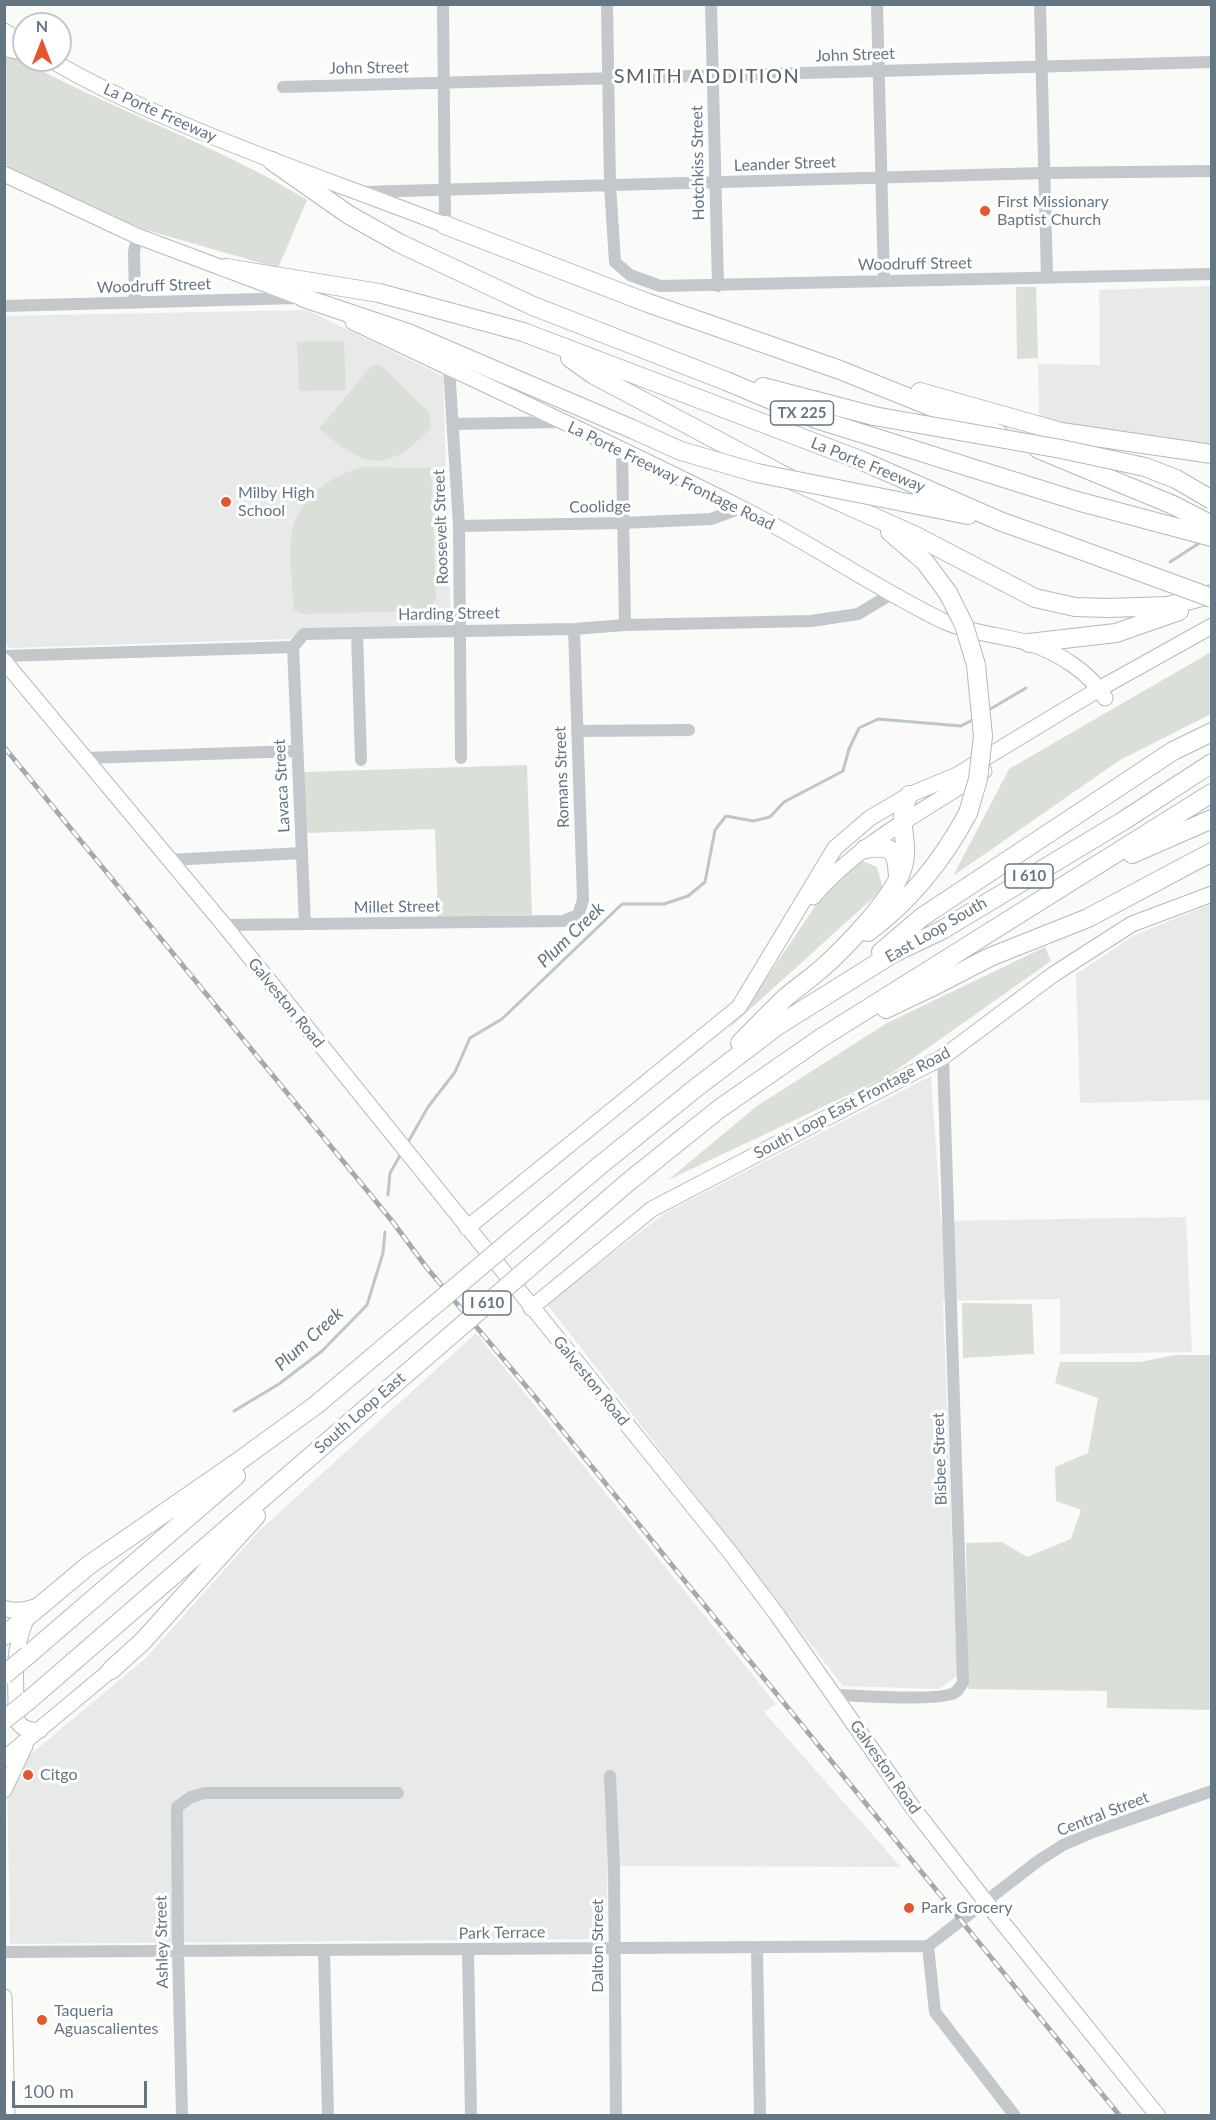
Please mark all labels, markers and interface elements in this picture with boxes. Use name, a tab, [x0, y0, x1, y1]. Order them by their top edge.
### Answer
north arrow	[12, 12, 72, 72]
text: N	[36, 16, 48, 35]
street label: John Street	[815, 44, 895, 66]
street label: John Street	[329, 58, 409, 78]
district label: SMITH ADDITION	[614, 65, 800, 89]
street label: La Porte Freeway	[100, 79, 220, 147]
street label: Hotchkiss Street	[687, 105, 709, 221]
street label: Leander Street	[733, 153, 837, 175]
place label: First Missionary Baptist Church	[997, 192, 1109, 230]
marker: First Missionary Baptist Church	[978, 204, 992, 218]
street label: Woodruff Street	[858, 253, 972, 275]
street label: Woodruff Street	[97, 274, 211, 298]
road number: TX 225	[770, 401, 834, 425]
street label: La Porte Freeway Frontage Road	[565, 418, 777, 534]
street label: La Porte Freeway	[808, 433, 928, 497]
street label: Roosevelt Street	[429, 469, 453, 585]
place label: Milby High School	[238, 483, 315, 521]
marker: Milby High School	[219, 495, 233, 509]
street label: Coolidge	[569, 497, 631, 517]
street label: Harding Street	[398, 604, 500, 624]
street label: Romans Street	[551, 726, 573, 828]
street label: Lavaca Street	[270, 739, 294, 833]
road number: I 610	[1005, 864, 1053, 888]
street label: East Loop South	[882, 893, 990, 967]
street label: Millet Street	[354, 897, 440, 917]
water label: Plum Creek	[533, 898, 609, 972]
street label: Galveston Road	[244, 954, 328, 1052]
street label: South Loop East Frontage Road	[750, 1043, 954, 1163]
road number: I 610	[463, 1291, 511, 1315]
water label: Plum Creek	[270, 1303, 348, 1375]
street label: Galveston Road	[549, 1332, 633, 1430]
street label: South Loop East	[311, 1368, 409, 1458]
street label: Bisbee Street	[929, 1412, 951, 1506]
street label: Galveston Road	[846, 1716, 924, 1818]
place label: Citgo	[40, 1765, 78, 1785]
marker: Citgo	[21, 1768, 35, 1782]
street label: Central Street	[1054, 1788, 1152, 1840]
street label: Ashley Street	[152, 1895, 172, 1989]
place label: Park Grocery	[921, 1898, 1012, 1918]
street label: Dalton Street	[588, 1899, 608, 1993]
marker: Park Grocery	[902, 1901, 916, 1915]
street label: Park Terrace	[458, 1923, 546, 1943]
place label: Taqueria Aguascalientes	[54, 2001, 158, 2039]
marker: Taqueria Aguascalientes	[35, 2013, 49, 2027]
scale bar	[15, 2069, 150, 2107]
text: 100 m	[23, 2080, 74, 2102]

